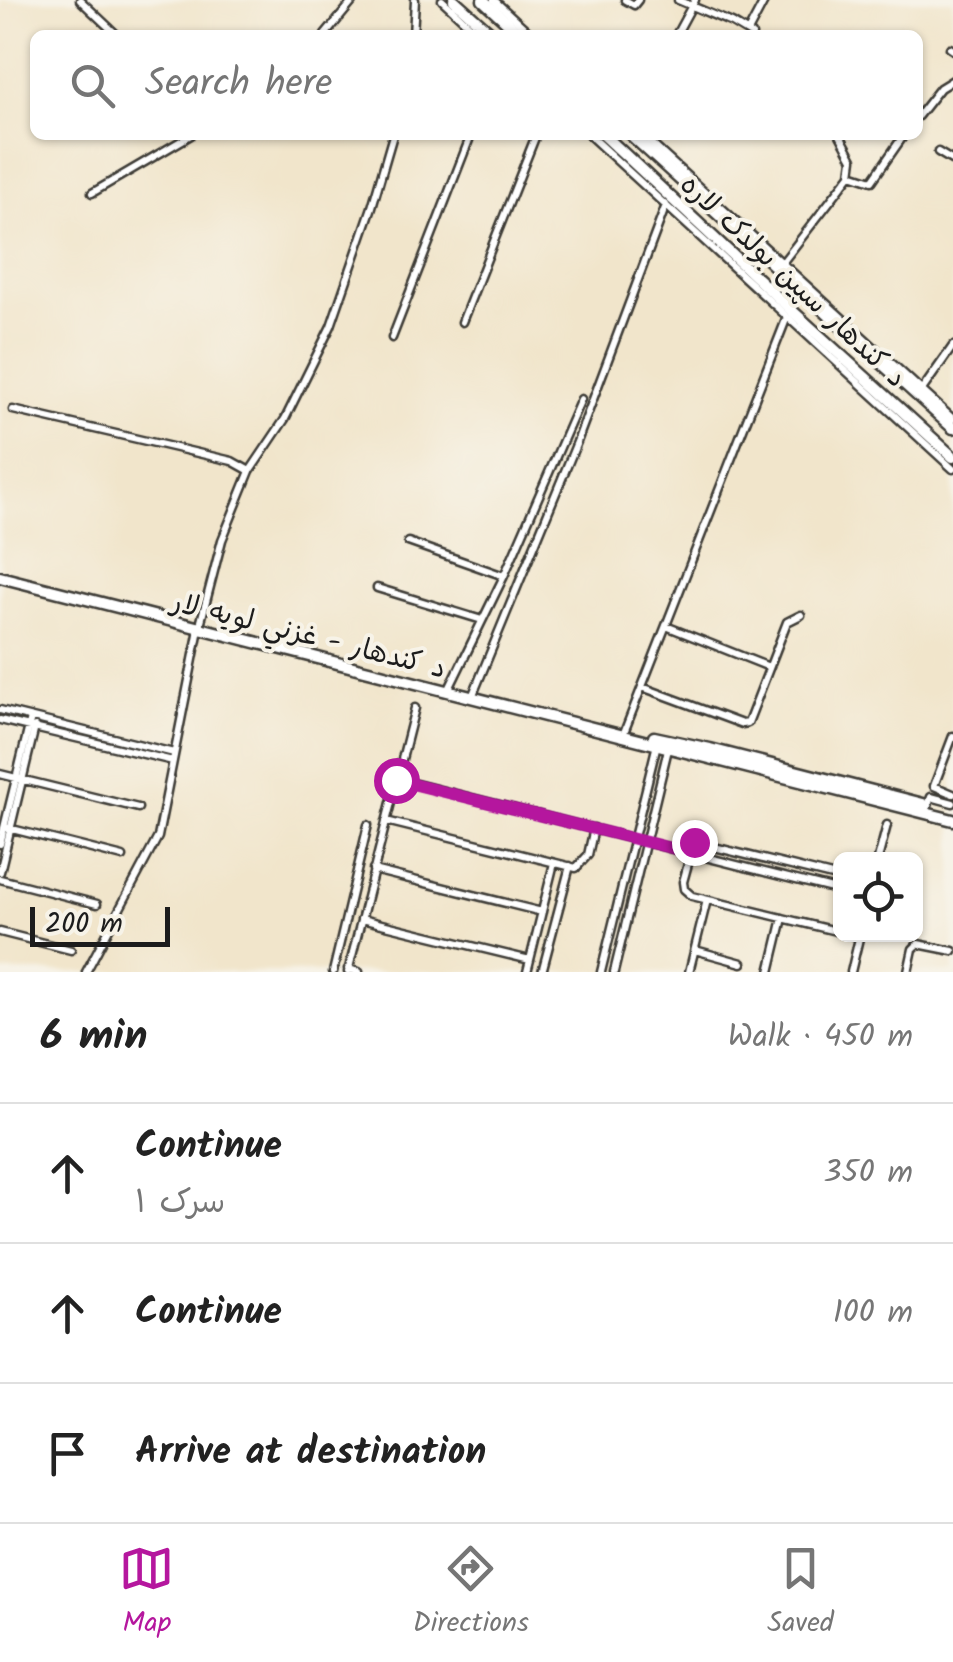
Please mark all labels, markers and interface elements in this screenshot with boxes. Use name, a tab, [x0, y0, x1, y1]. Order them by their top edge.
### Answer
search box	[30, 30, 923, 140]
text: Search here	[145, 55, 332, 115]
icon: search	[65, 58, 120, 113]
street label: د کندهار سپین بولدک لاره	[669, 164, 916, 399]
street label: د کندهار - غزني لويه لار	[164, 580, 450, 692]
route start	[374, 758, 420, 804]
route end	[672, 820, 718, 866]
map controls	[833, 852, 923, 942]
button: locate	[833, 852, 923, 942]
scale bar	[30, 902, 170, 946]
text: 200 m	[45, 902, 123, 947]
text: 6 min	[40, 1004, 148, 1071]
text: Walk · 450 m	[728, 1012, 913, 1063]
text: Continue	[135, 1117, 282, 1177]
icon: ahead	[40, 1146, 95, 1201]
text: 350 m	[823, 1148, 913, 1199]
text: سرک ۱	[135, 1178, 225, 1229]
text: Continue	[135, 1283, 282, 1343]
icon: ahead	[40, 1286, 95, 1341]
text: 100 m	[833, 1288, 913, 1339]
text: Arrive at destination	[135, 1423, 486, 1483]
icon: arrive	[40, 1426, 95, 1481]
tab: Map	[119, 1541, 174, 1646]
tab: Directions	[413, 1541, 529, 1646]
tab: Saved	[767, 1541, 834, 1646]

